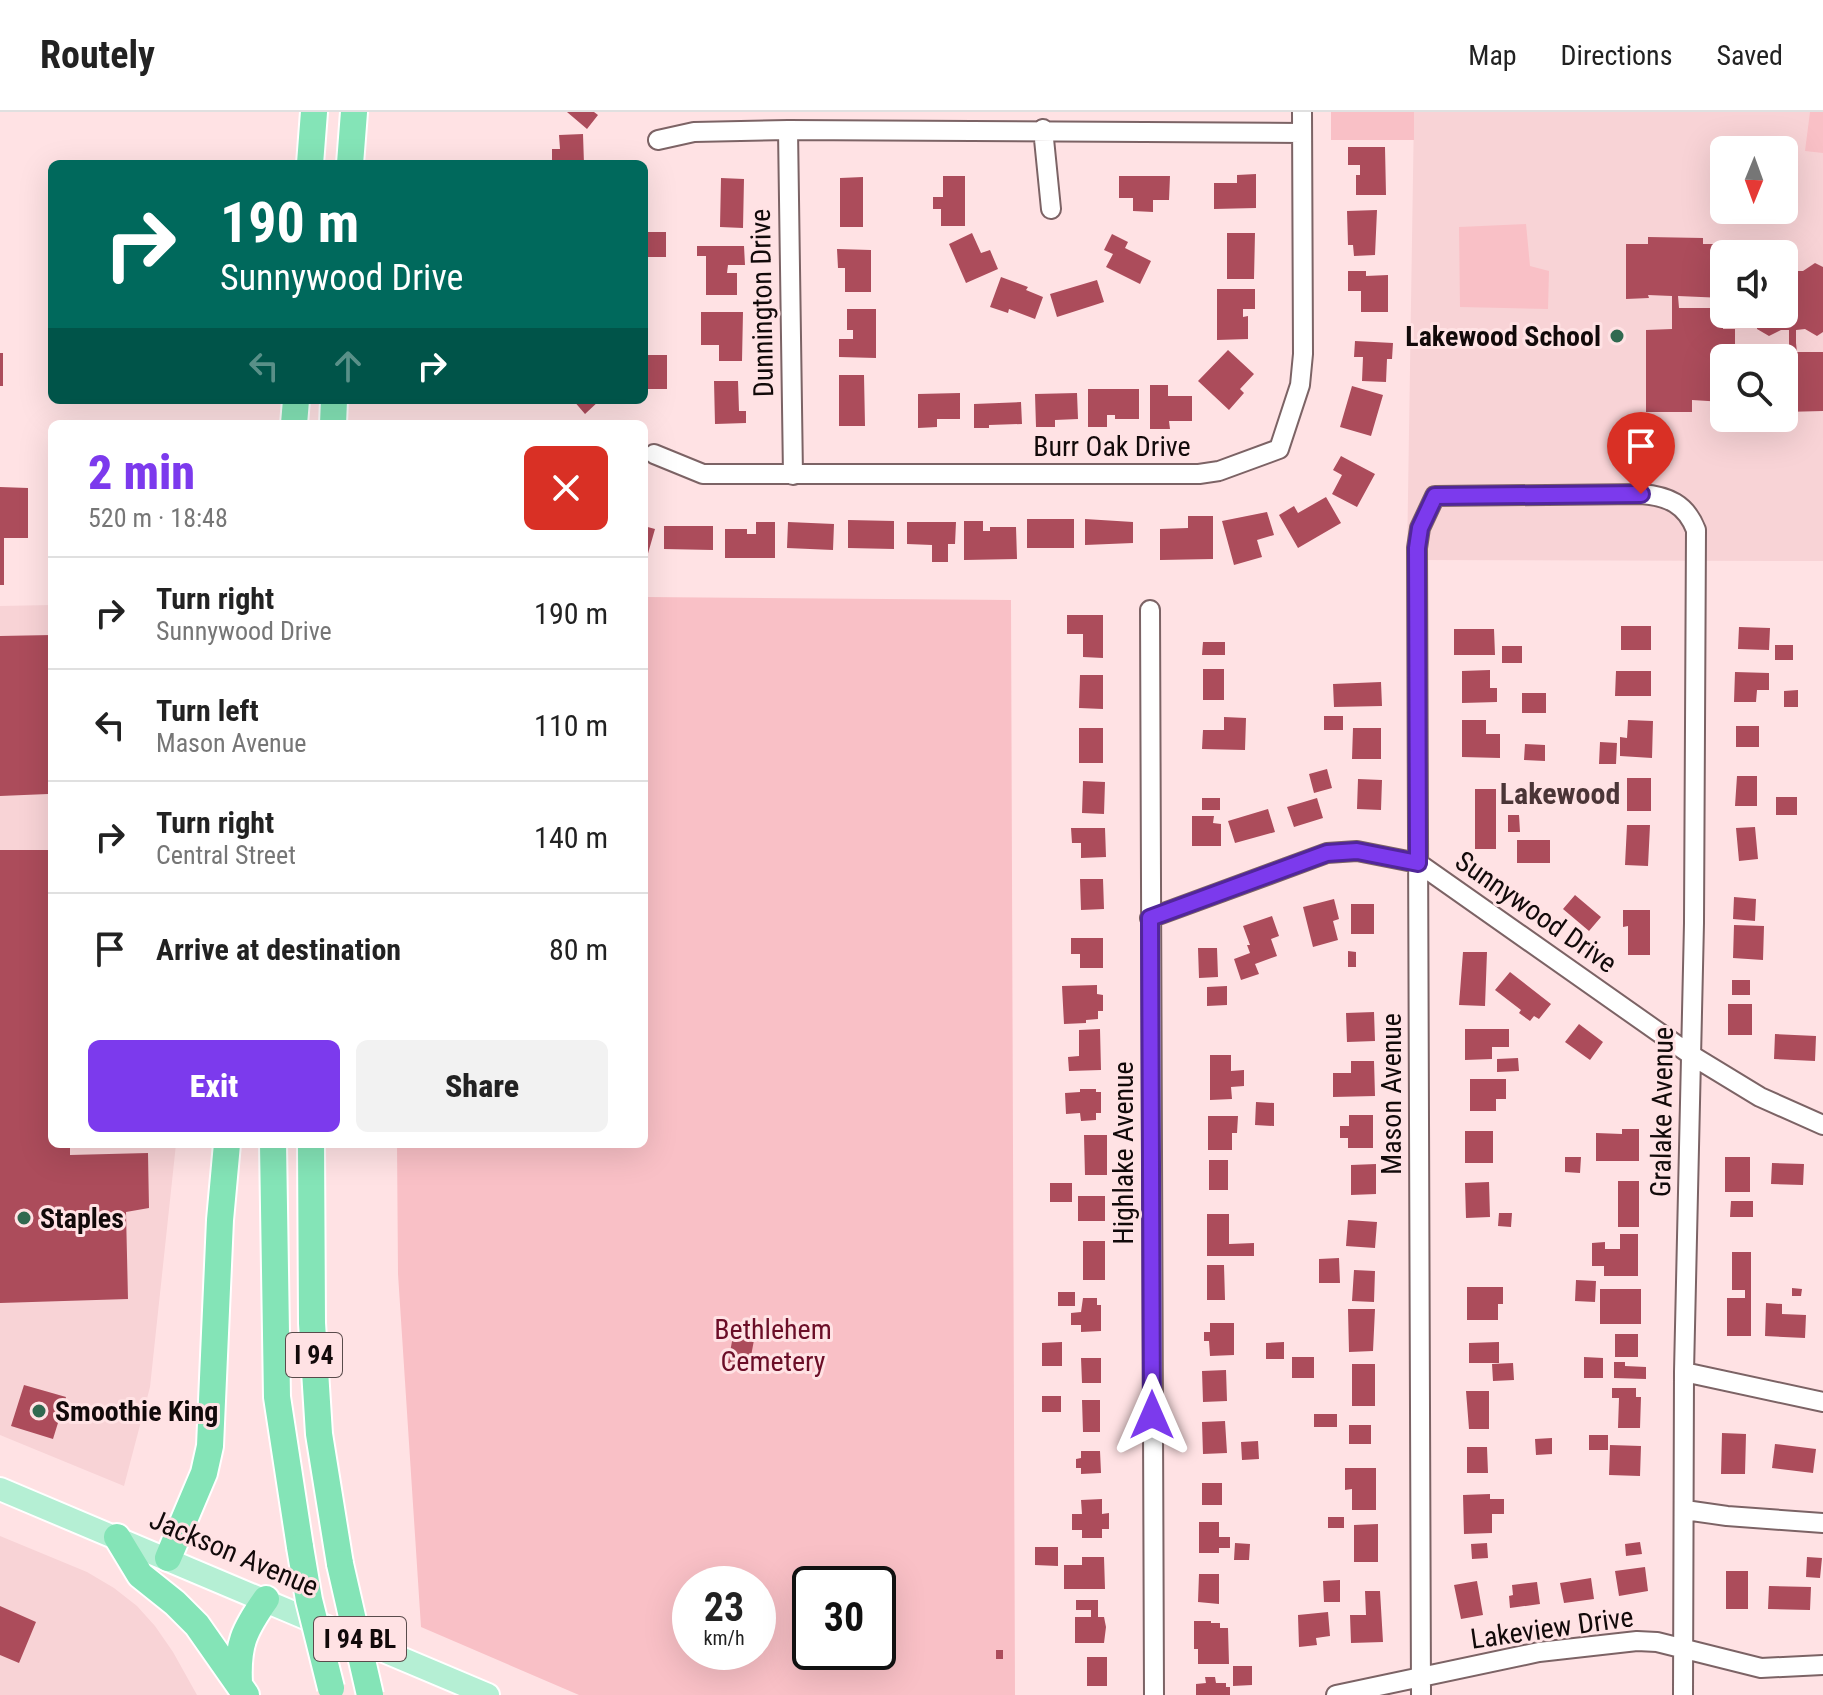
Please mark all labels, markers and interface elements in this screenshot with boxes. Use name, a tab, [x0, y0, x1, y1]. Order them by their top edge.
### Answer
text: Routely	[40, 33, 155, 77]
text: Map	[1468, 39, 1517, 72]
text: Directions	[1561, 39, 1672, 72]
text: Saved	[1716, 39, 1783, 72]
north arrow	[1710, 136, 1798, 224]
map controls	[1710, 136, 1798, 432]
text: 190 m	[220, 190, 359, 256]
icon: right	[88, 192, 192, 296]
street label: Dunnington Drive	[744, 209, 780, 397]
button: sound	[1710, 240, 1798, 328]
text: Sunnywood Drive	[220, 257, 463, 299]
place label: Lakewood School	[1405, 320, 1601, 353]
marker: Lakewood School	[1608, 327, 1626, 345]
icon: left	[242, 344, 286, 388]
icon: ahead	[326, 344, 370, 388]
icon: right	[410, 344, 454, 388]
button: search	[1710, 344, 1798, 432]
pin	[1607, 412, 1675, 494]
icon: arrive	[1619, 424, 1663, 468]
street label: Burr Oak Drive	[1033, 430, 1191, 463]
text: 2 min	[88, 444, 195, 501]
button: close	[524, 446, 608, 530]
text: 520 m · 18:48	[88, 503, 228, 533]
text: Turn right	[156, 581, 274, 616]
icon: right	[88, 591, 132, 635]
text: 190 m	[534, 596, 608, 631]
text: Sunnywood Drive	[156, 616, 332, 646]
text: Turn left	[156, 693, 259, 728]
icon: left	[88, 703, 132, 747]
text: 110 m	[534, 708, 608, 743]
text: Mason Avenue	[156, 728, 306, 758]
district label: Lakewood	[1500, 776, 1620, 811]
text: Turn right	[156, 805, 274, 840]
icon: right	[88, 815, 132, 859]
text: 140 m	[534, 820, 608, 855]
text: Central Street	[156, 840, 296, 870]
street label: Sunnywood Drive	[1449, 844, 1623, 980]
icon: arrive	[88, 927, 132, 971]
text: Arrive at destination	[156, 932, 401, 967]
text: 80 m	[549, 932, 608, 967]
street label: Mason Avenue	[1375, 1013, 1408, 1175]
street label: Gralake Avenue	[1644, 1027, 1680, 1197]
button: Exit	[88, 1040, 340, 1132]
button: Share	[356, 1040, 608, 1132]
street label: Highlake Avenue	[1107, 1061, 1140, 1245]
place label: Staples	[40, 1202, 124, 1235]
marker: Staples	[15, 1209, 33, 1227]
park label: Bethlehem Cemetery	[714, 1313, 832, 1378]
road number: I 94	[286, 1333, 342, 1377]
position arrow	[1110, 1373, 1194, 1457]
place label: Smoothie King	[55, 1395, 218, 1428]
marker: Smoothie King	[30, 1402, 48, 1420]
street label: Jackson Avenue	[145, 1503, 323, 1603]
speed limit sign: 30	[792, 1566, 896, 1670]
text: 23	[704, 1584, 744, 1631]
street label: Lakeview Drive	[1468, 1600, 1636, 1656]
road number: I 94 BL	[314, 1617, 406, 1661]
text: km/h	[703, 1626, 745, 1650]

